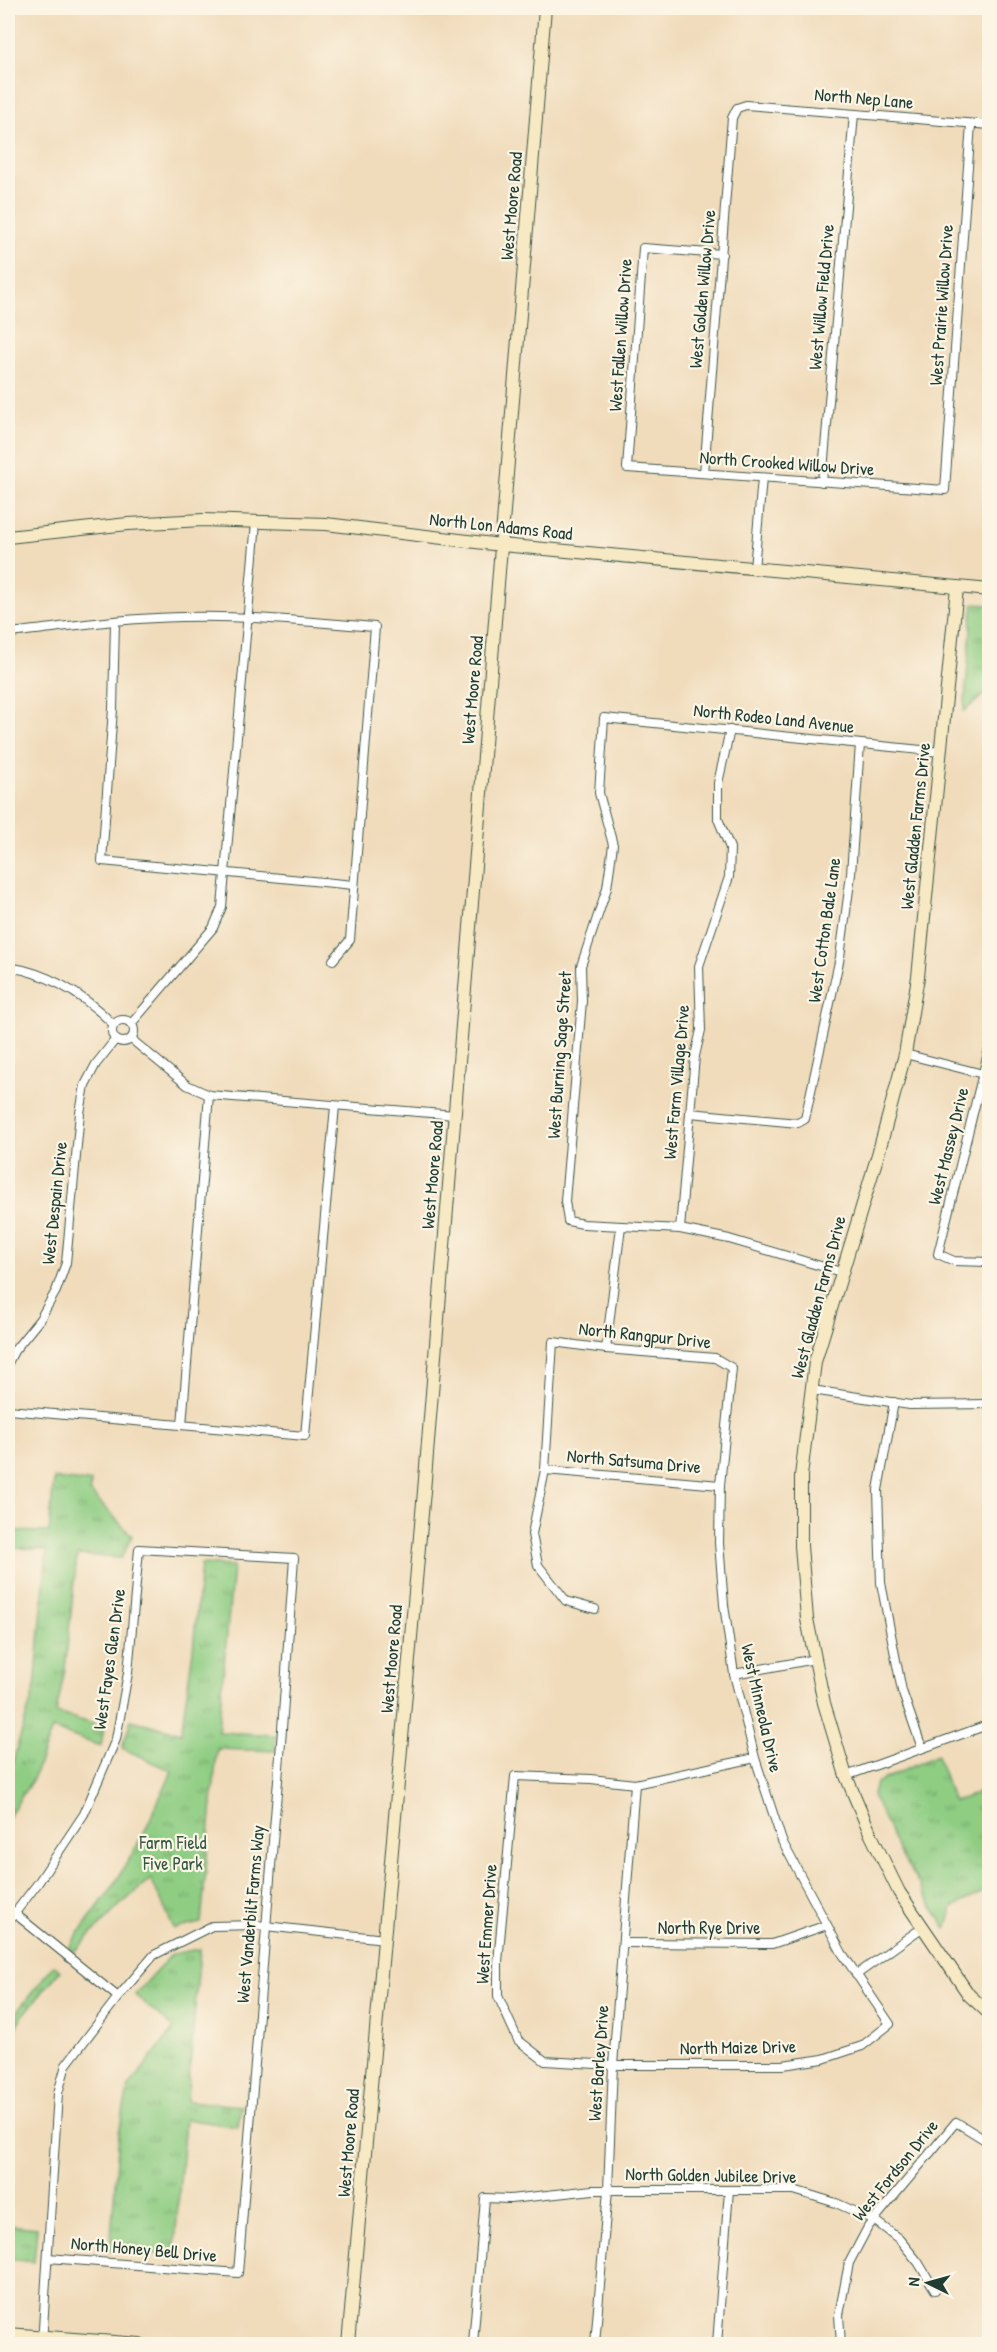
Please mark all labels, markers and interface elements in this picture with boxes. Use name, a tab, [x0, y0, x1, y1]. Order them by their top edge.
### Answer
street label: North Nep Lane	[813, 81, 915, 115]
street label: West Moore Road	[494, 151, 528, 261]
street label: West Golden Willow Drive	[683, 209, 721, 369]
street label: West Willow Field Drive	[802, 223, 840, 371]
street label: West Prairie Willow Drive	[923, 224, 959, 386]
street label: West Fallen Willow Drive	[602, 258, 638, 412]
street label: North Crooked Willow Drive	[699, 444, 875, 482]
street label: North Lon Adams Road	[428, 506, 574, 546]
street label: West Moore Road	[455, 635, 489, 745]
street label: North Rodeo Land Avenue	[692, 697, 856, 739]
street label: West Gladden Farms Drive	[894, 741, 936, 911]
street label: West Cotton Bale Lane	[801, 856, 847, 1004]
street label: West Burning Sage Street	[541, 970, 577, 1140]
street label: West Farm Village Drive	[657, 1004, 695, 1160]
street label: West Massey Drive	[921, 1085, 975, 1207]
street label: West Moore Road	[415, 1120, 449, 1230]
street label: West Despain Drive	[35, 1140, 73, 1266]
street label: West Gladden Farms Drive	[784, 1213, 852, 1381]
street label: North Rangpur Drive	[578, 1316, 712, 1354]
street label: North Satsuma Drive	[566, 1443, 702, 1479]
street label: West Fayes Glen Drive	[87, 1587, 131, 1731]
street label: West Moore Road	[374, 1604, 408, 1714]
street label: West Minneola Drive	[735, 1641, 789, 1775]
street label: West Vanderbilt Farms Way	[230, 1824, 270, 2004]
park label: Farm Field Five Park	[139, 1830, 206, 1876]
street label: West Emmer Drive	[469, 1863, 503, 1985]
street label: North Rye Drive	[658, 1915, 760, 1940]
street label: West Barley Drive	[581, 2004, 615, 2122]
street label: North Maize Drive	[680, 2033, 796, 2061]
street label: West Moore Road	[331, 2088, 365, 2198]
street label: West Fordson Drive	[846, 2114, 944, 2226]
street label: North Golden Jubilee Drive	[625, 2161, 797, 2189]
street label: North Honey Bell Drive	[70, 2230, 218, 2268]
north arrow	[898, 2253, 958, 2313]
text: N	[902, 2276, 924, 2287]

